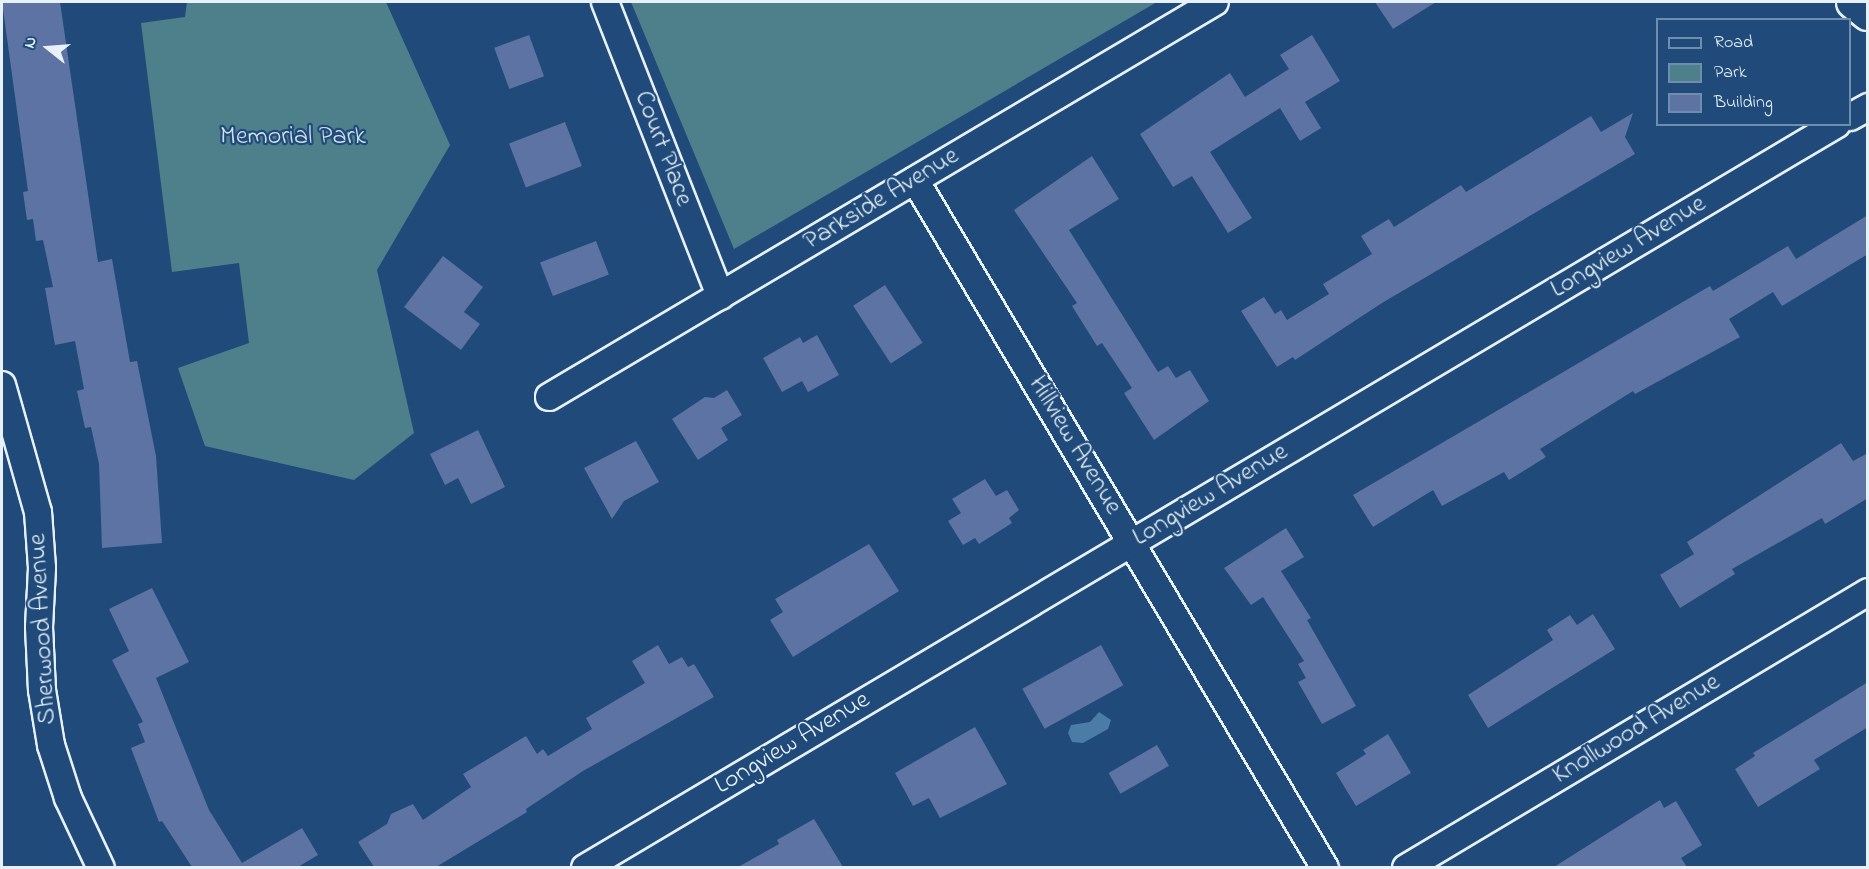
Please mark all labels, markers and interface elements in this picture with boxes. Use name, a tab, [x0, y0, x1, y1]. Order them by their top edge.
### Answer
north arrow	[18, 18, 78, 78]
legend	[1656, 18, 1851, 126]
text: Road	[1714, 30, 1753, 56]
text: N	[18, 34, 44, 51]
text: Park	[1714, 60, 1747, 86]
street label: Court Place	[626, 87, 698, 211]
text: Building	[1714, 90, 1773, 116]
park label: Memorial Park	[220, 122, 366, 154]
street label: Parkside Avenue	[799, 141, 965, 259]
street label: Longview Avenue	[1546, 189, 1712, 307]
street label: Hillview Avenue	[1020, 371, 1128, 521]
street label: Longview Avenue	[1128, 437, 1294, 555]
street label: Sherwood Avenue	[23, 533, 65, 725]
street label: Knollwood Avenue	[1548, 668, 1726, 792]
street label: Longview Avenue	[710, 685, 876, 803]

